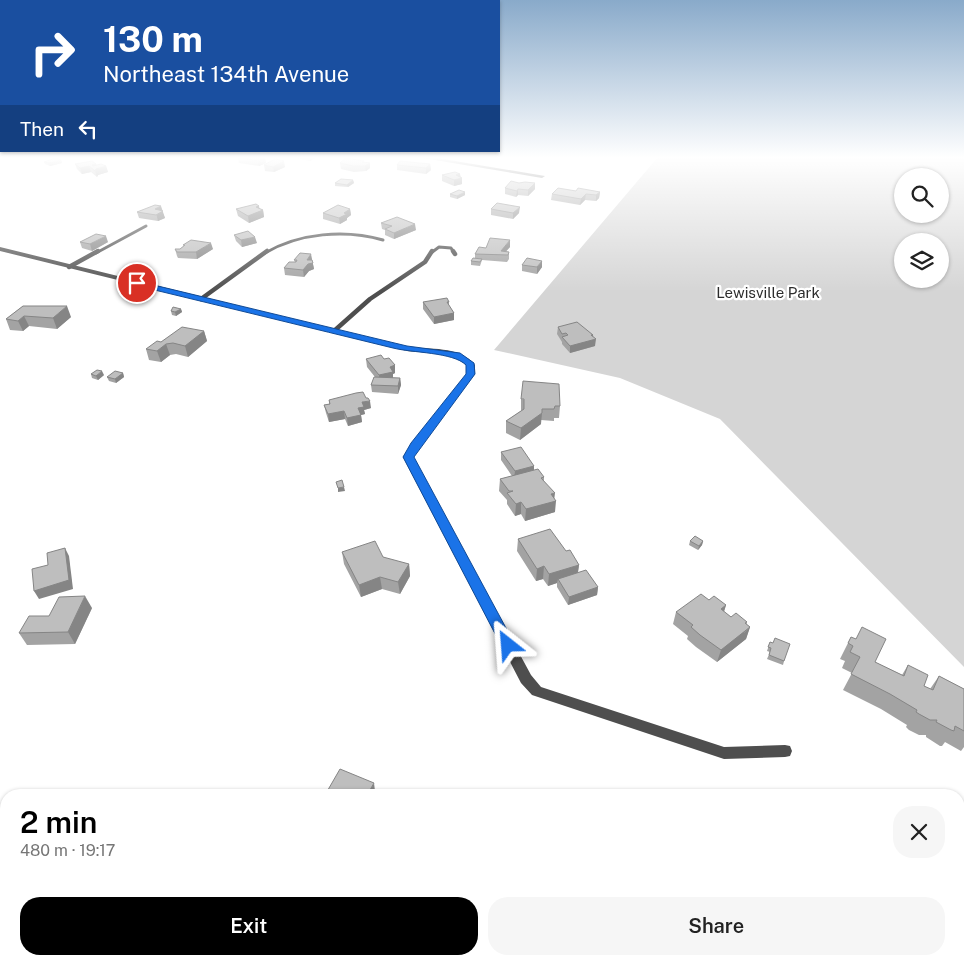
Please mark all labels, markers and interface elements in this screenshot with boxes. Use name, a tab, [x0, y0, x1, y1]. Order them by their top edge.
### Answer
text: 130 m	[103, 19, 203, 60]
icon: right	[20, 20, 85, 85]
text: Northeast 134th Avenue	[103, 61, 349, 87]
icon: left	[74, 115, 102, 143]
text: Then	[20, 118, 64, 140]
map controls	[894, 168, 949, 288]
button: search	[894, 168, 949, 223]
button: layers	[894, 233, 949, 288]
pin	[116, 262, 158, 304]
icon: arrive	[123, 269, 151, 297]
park label: Lewisville Park	[716, 284, 820, 301]
position arrow	[481, 618, 533, 670]
text: 2 min	[20, 804, 97, 840]
button: close	[893, 806, 945, 858]
text: 480 m · 19:17	[20, 841, 115, 860]
button: Exit	[20, 897, 478, 955]
button: Share	[488, 897, 945, 955]

